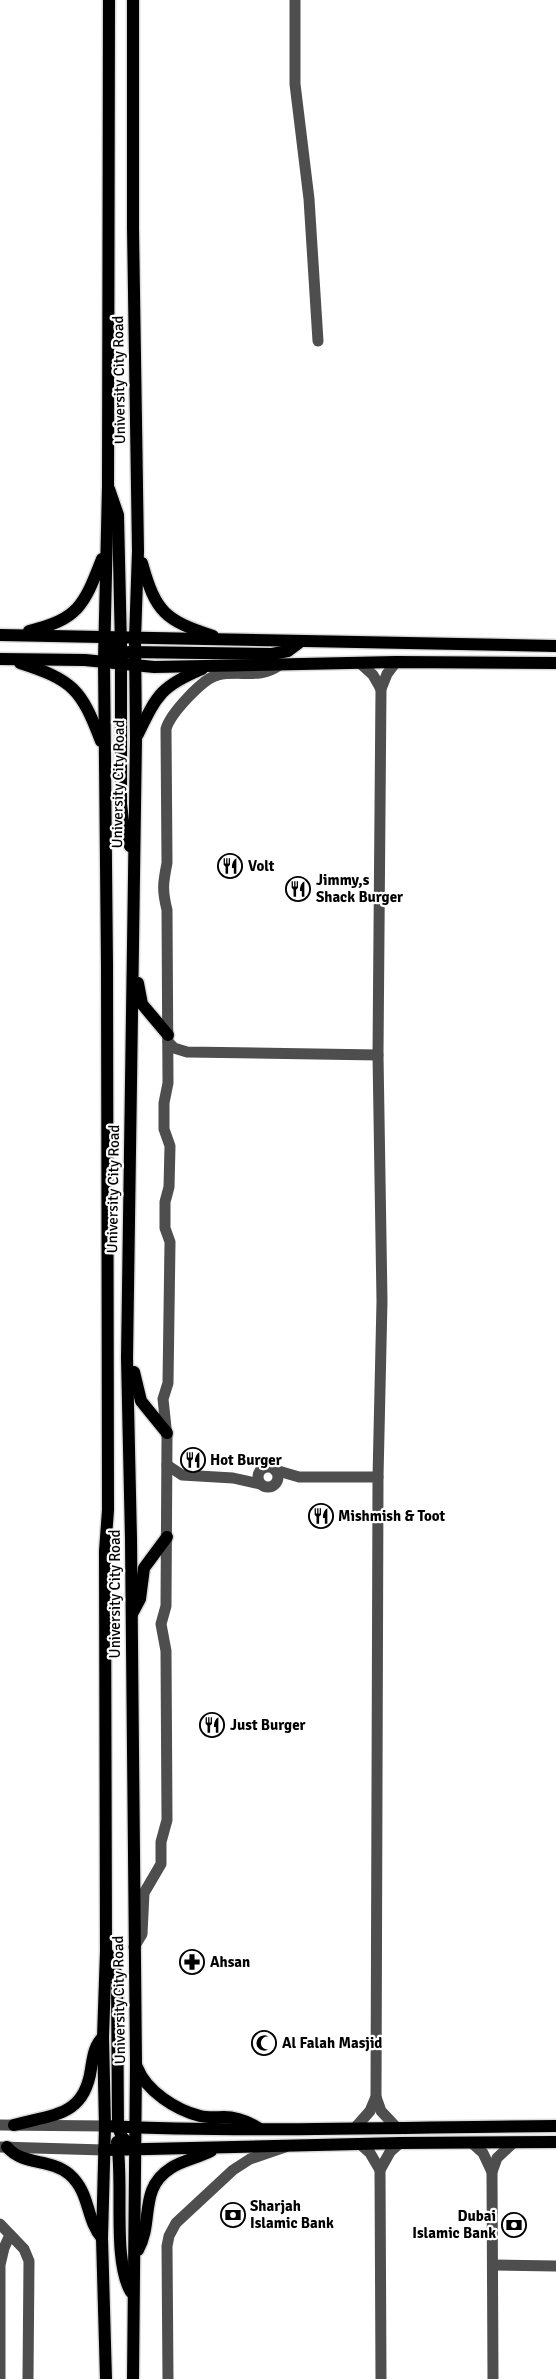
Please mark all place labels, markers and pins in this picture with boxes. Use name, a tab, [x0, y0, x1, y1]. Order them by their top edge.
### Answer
restaurant icon: Volt	[217, 853, 243, 879]
place label: Volt	[248, 857, 275, 875]
place label: Jimmy,s Shack Burger	[316, 871, 403, 906]
restaurant icon: Jimmy,s Shack Burger	[285, 876, 311, 902]
restaurant icon: Hot Burger	[180, 1447, 206, 1473]
place label: Hot Burger	[210, 1451, 282, 1469]
restaurant icon: Mishmish & Toot	[308, 1503, 334, 1529]
place label: Mishmish & Toot	[338, 1507, 446, 1525]
restaurant icon: Just Burger	[199, 1712, 225, 1738]
place label: Just Burger	[230, 1716, 306, 1734]
pharmacy icon: Ahsan	[179, 1949, 205, 1975]
place label: Ahsan	[210, 1953, 250, 1971]
mosque icon: Al Falah Masjid	[251, 2030, 277, 2056]
place label: Al Falah Masjid	[282, 2034, 382, 2052]
place label: Sharjah Islamic Bank	[250, 2197, 334, 2232]
bank icon: Sharjah Islamic Bank	[220, 2202, 246, 2228]
place label: Dubai Islamic Bank	[412, 2207, 496, 2242]
bank icon: Dubai Islamic Bank	[501, 2212, 527, 2238]

